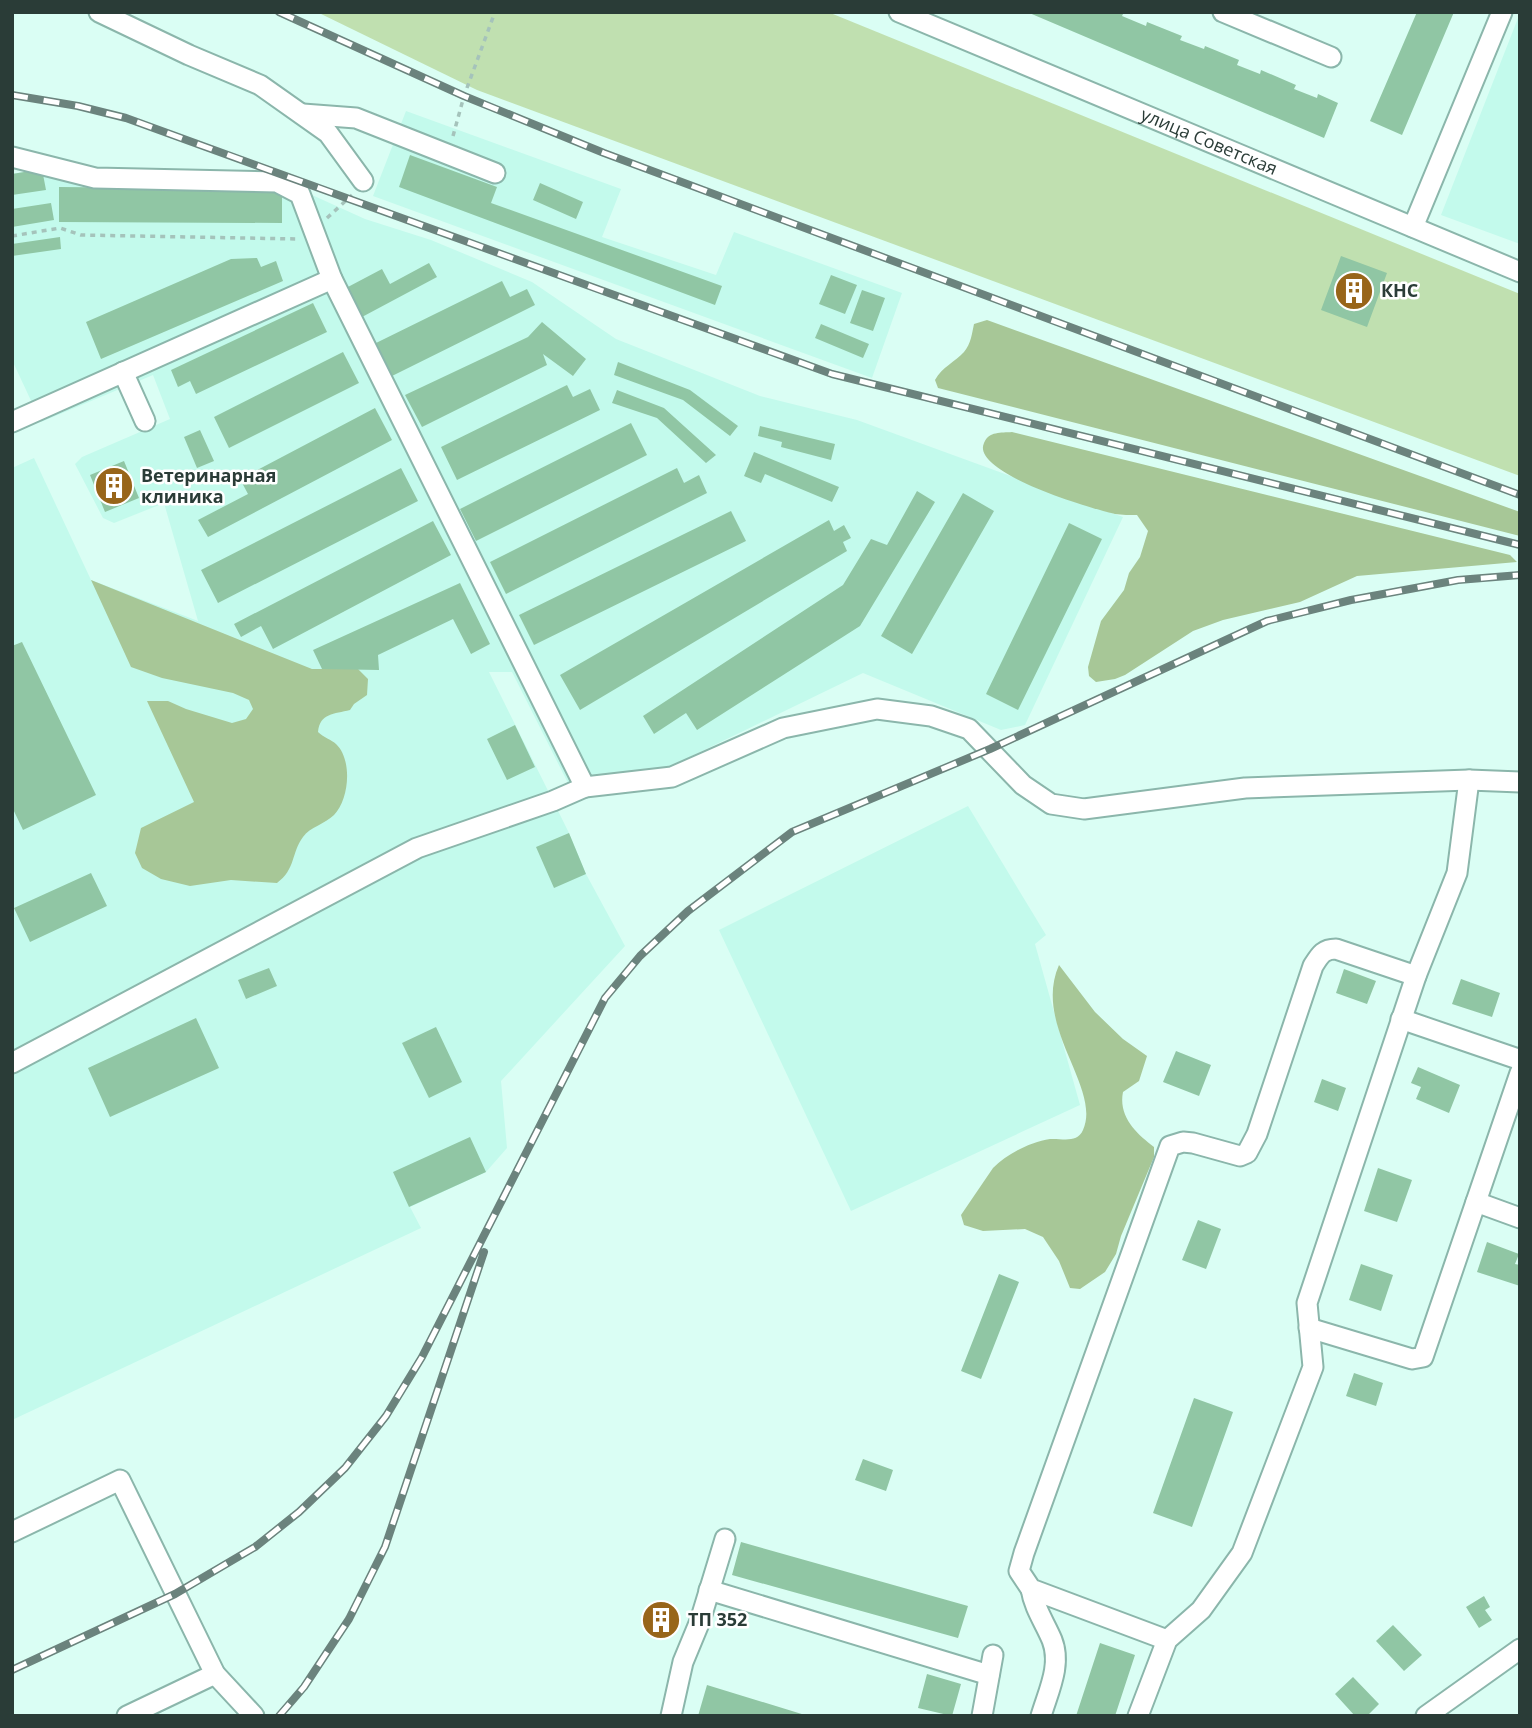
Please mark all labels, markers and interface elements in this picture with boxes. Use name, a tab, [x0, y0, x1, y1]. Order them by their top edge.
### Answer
street label: улица Советская	[1137, 102, 1281, 180]
building icon: КНС	[1333, 270, 1375, 312]
place label: КНС	[1381, 278, 1418, 302]
place label: Ветеринарная клиника	[141, 463, 276, 508]
building icon: Ветеринарная клиника	[93, 465, 135, 507]
building icon: ТП 352	[640, 1599, 682, 1641]
place label: ТП 352	[688, 1607, 747, 1631]

